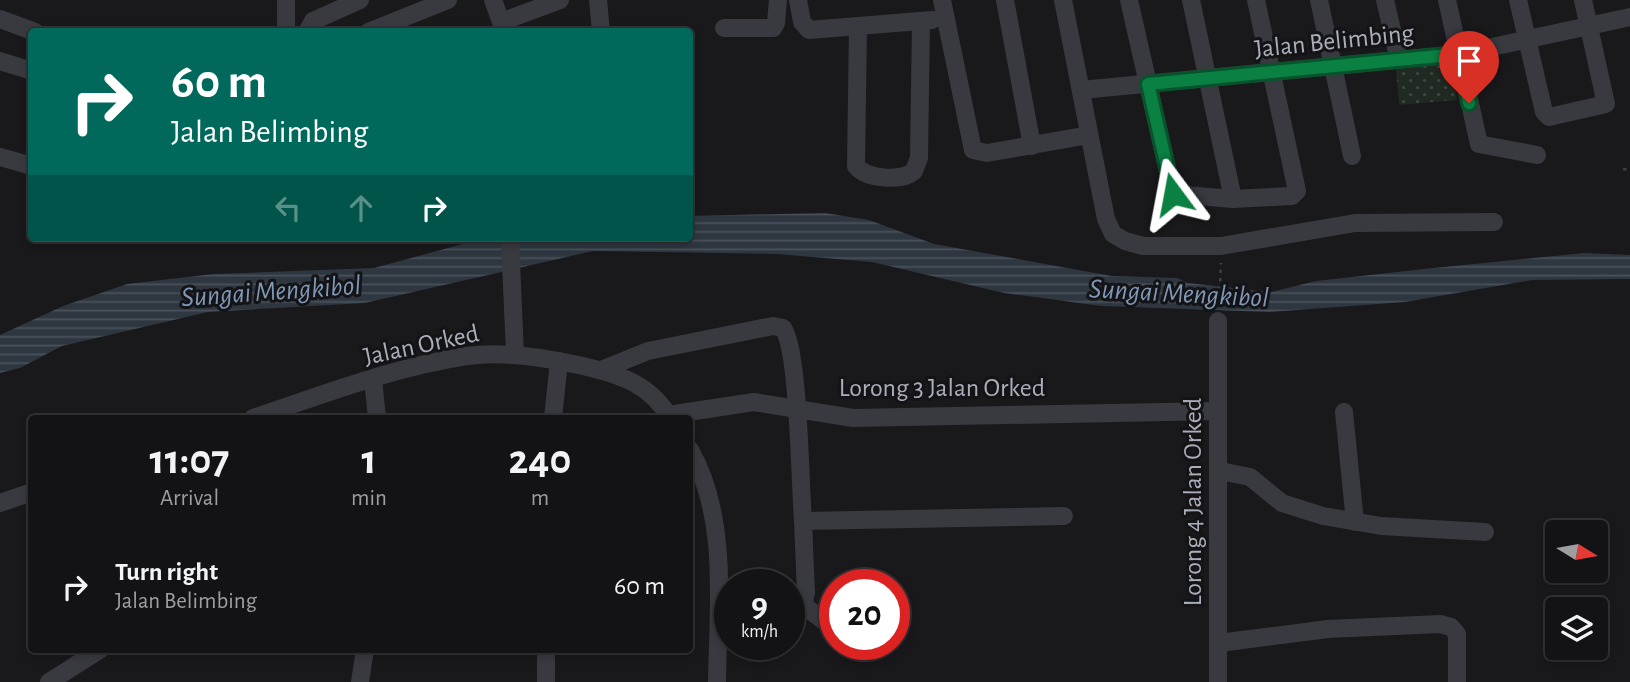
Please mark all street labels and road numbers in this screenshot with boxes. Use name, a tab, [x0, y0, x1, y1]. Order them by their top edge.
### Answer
street label: Jalan Belimbing	[1253, 20, 1416, 62]
street label: Jalan Orked	[361, 320, 481, 370]
street label: Lorong 3 Jalan Orked	[839, 375, 1045, 401]
street label: Lorong 4 Jalan Orked	[1180, 398, 1206, 606]

